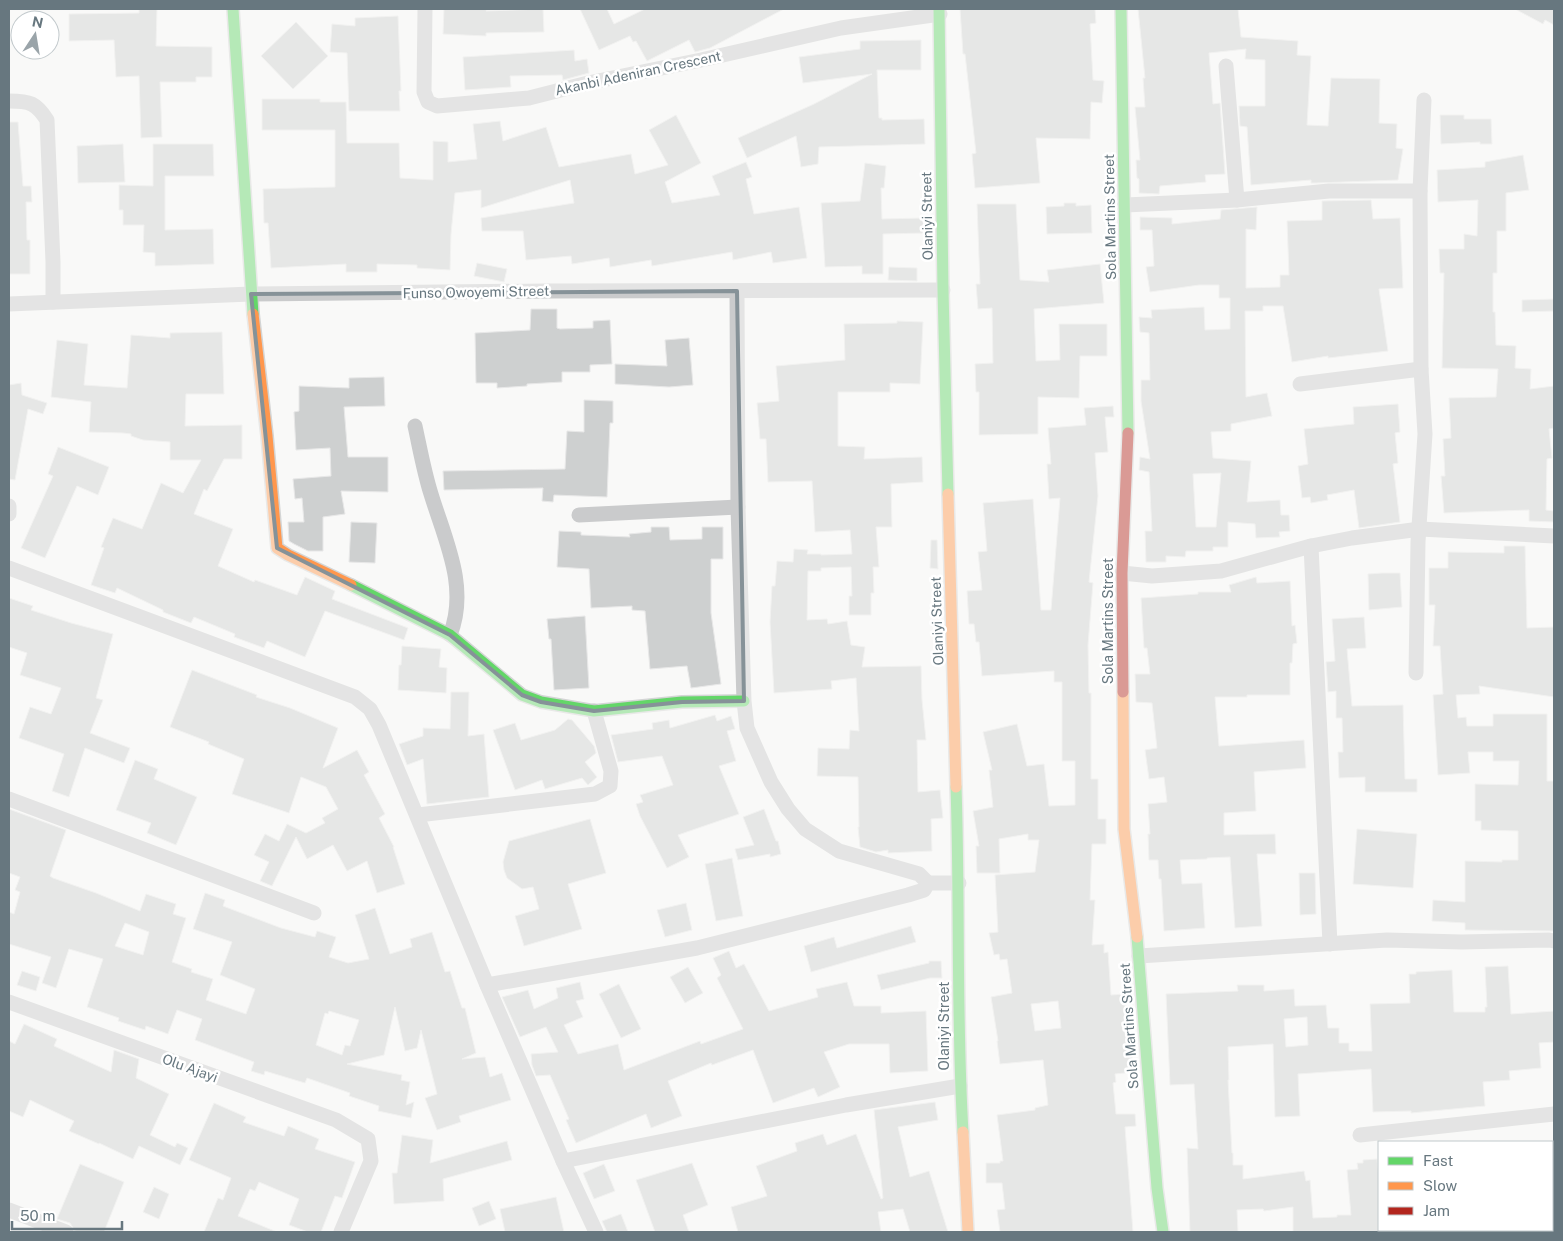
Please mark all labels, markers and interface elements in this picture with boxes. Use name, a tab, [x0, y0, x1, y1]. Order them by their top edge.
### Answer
north arrow	[10, 10, 60, 60]
text: N	[31, 13, 45, 31]
street label: Akanbi Adeniran Crescent	[553, 48, 723, 98]
street label: Sola Martins Street	[1101, 154, 1119, 280]
street label: Olaniyi Street	[918, 171, 936, 261]
street label: Funso Owoyemi Street	[402, 283, 550, 301]
street label: Sola Martins Street	[1100, 558, 1116, 684]
street label: Olaniyi Street	[927, 576, 947, 666]
street label: Sola Martins Street	[1117, 962, 1141, 1090]
street label: Olaniyi Street	[936, 982, 952, 1070]
street label: Olu Ajayi	[160, 1051, 220, 1085]
legend	[1378, 1141, 1553, 1231]
text: Fast	[1423, 1152, 1453, 1169]
text: Slow	[1423, 1177, 1458, 1194]
scale bar	[12, 1198, 122, 1230]
text: Jam	[1423, 1202, 1450, 1219]
text: 50 m	[20, 1207, 55, 1224]

